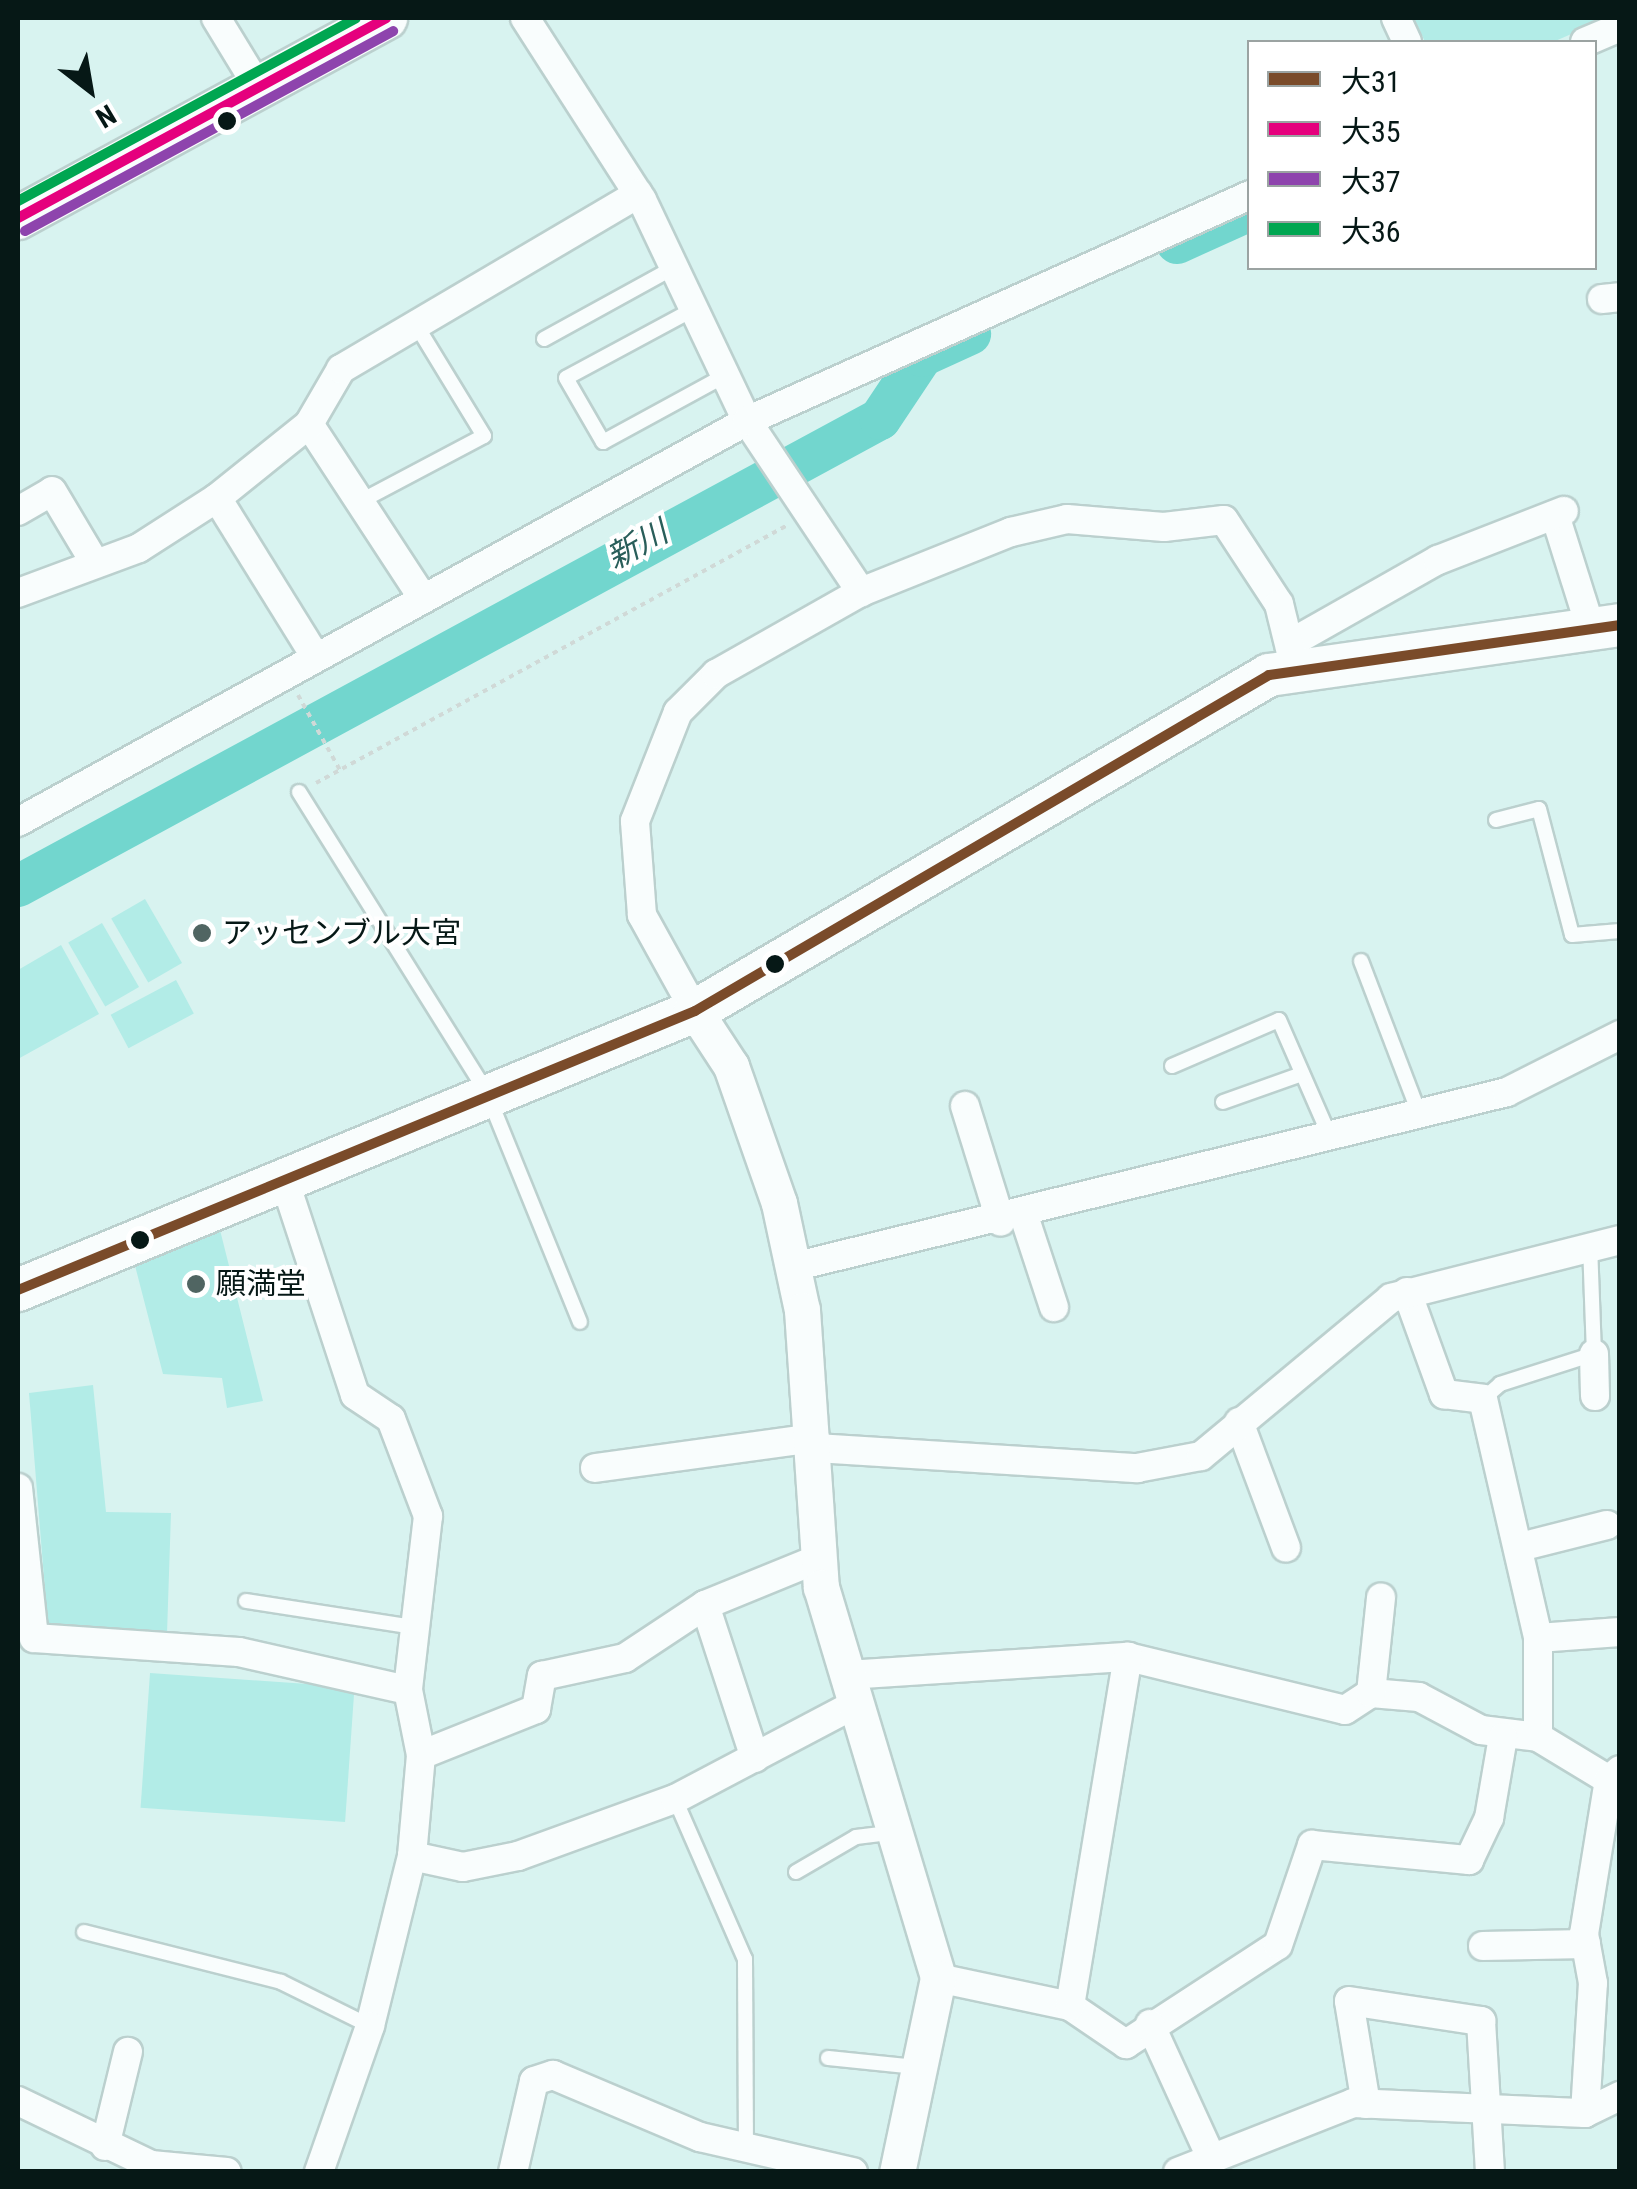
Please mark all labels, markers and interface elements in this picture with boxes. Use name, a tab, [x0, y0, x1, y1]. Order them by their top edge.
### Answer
north arrow	[40, 40, 140, 140]
legend	[1247, 40, 1597, 270]
text: 大31	[1341, 64, 1401, 99]
text: N	[90, 98, 122, 135]
unlabelled marker	[217, 111, 237, 131]
text: 大35	[1341, 114, 1401, 149]
text: 大37	[1341, 164, 1401, 199]
text: 大36	[1341, 214, 1401, 249]
water label: 新川	[600, 513, 674, 577]
place label: アッセンブル大宮	[222, 915, 462, 951]
marker: アッセンブル大宮	[191, 922, 213, 944]
unlabelled marker	[765, 954, 785, 974]
unlabelled marker	[130, 1230, 150, 1250]
place label: 願満堂	[216, 1266, 306, 1302]
marker: 願満堂	[185, 1273, 207, 1295]

